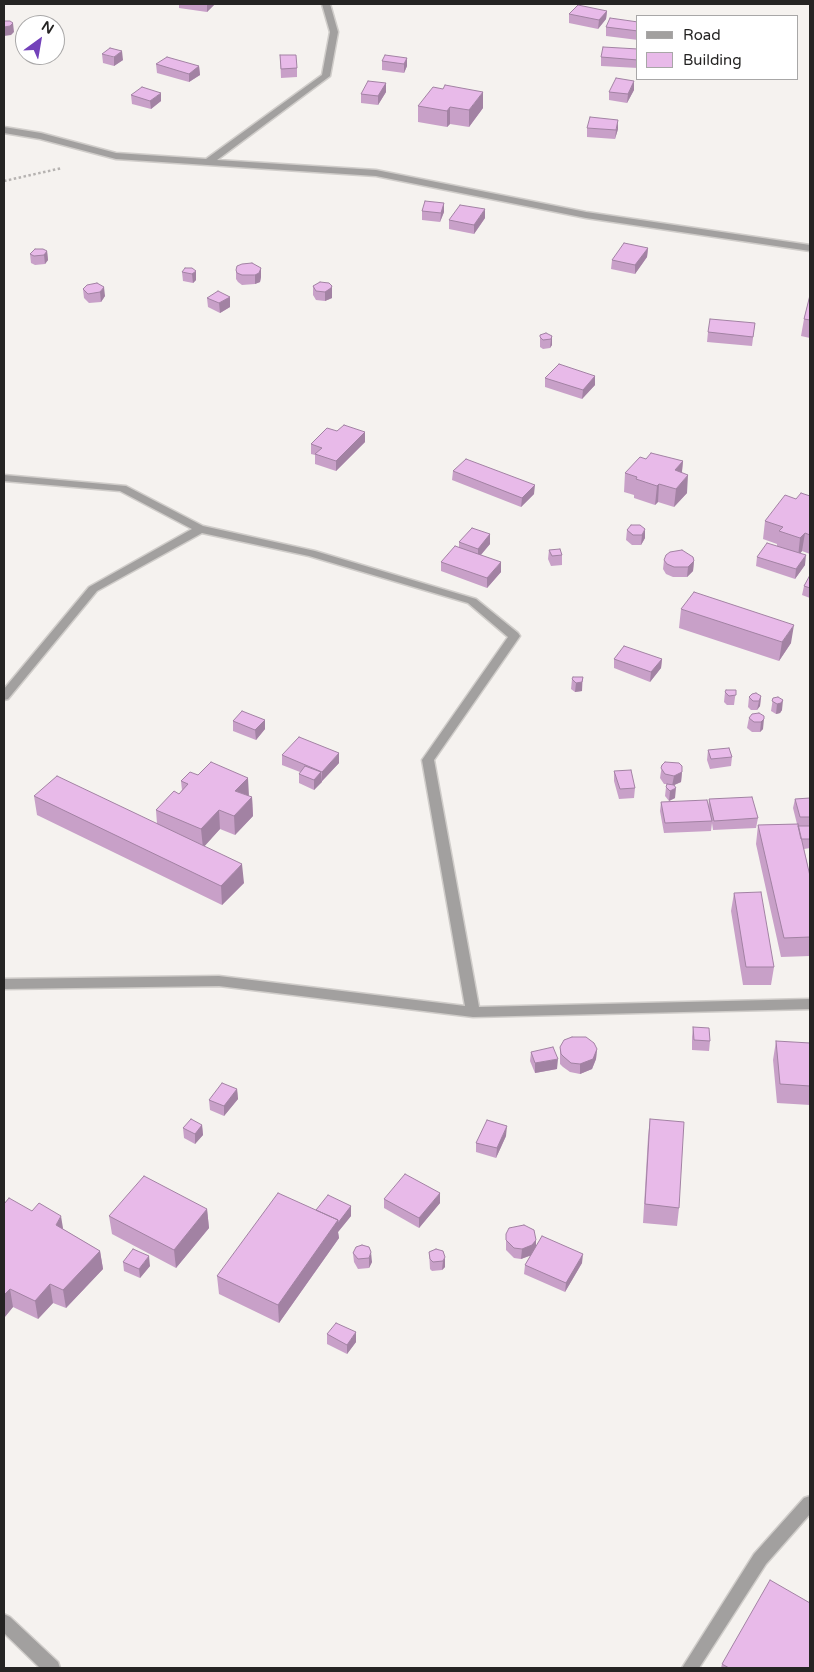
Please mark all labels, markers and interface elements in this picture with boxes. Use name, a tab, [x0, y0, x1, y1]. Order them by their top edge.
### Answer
north arrow	[15, 15, 65, 65]
legend	[636, 15, 799, 80]
text: N	[38, 18, 57, 38]
text: Road	[683, 26, 721, 44]
text: Building	[683, 51, 742, 69]

